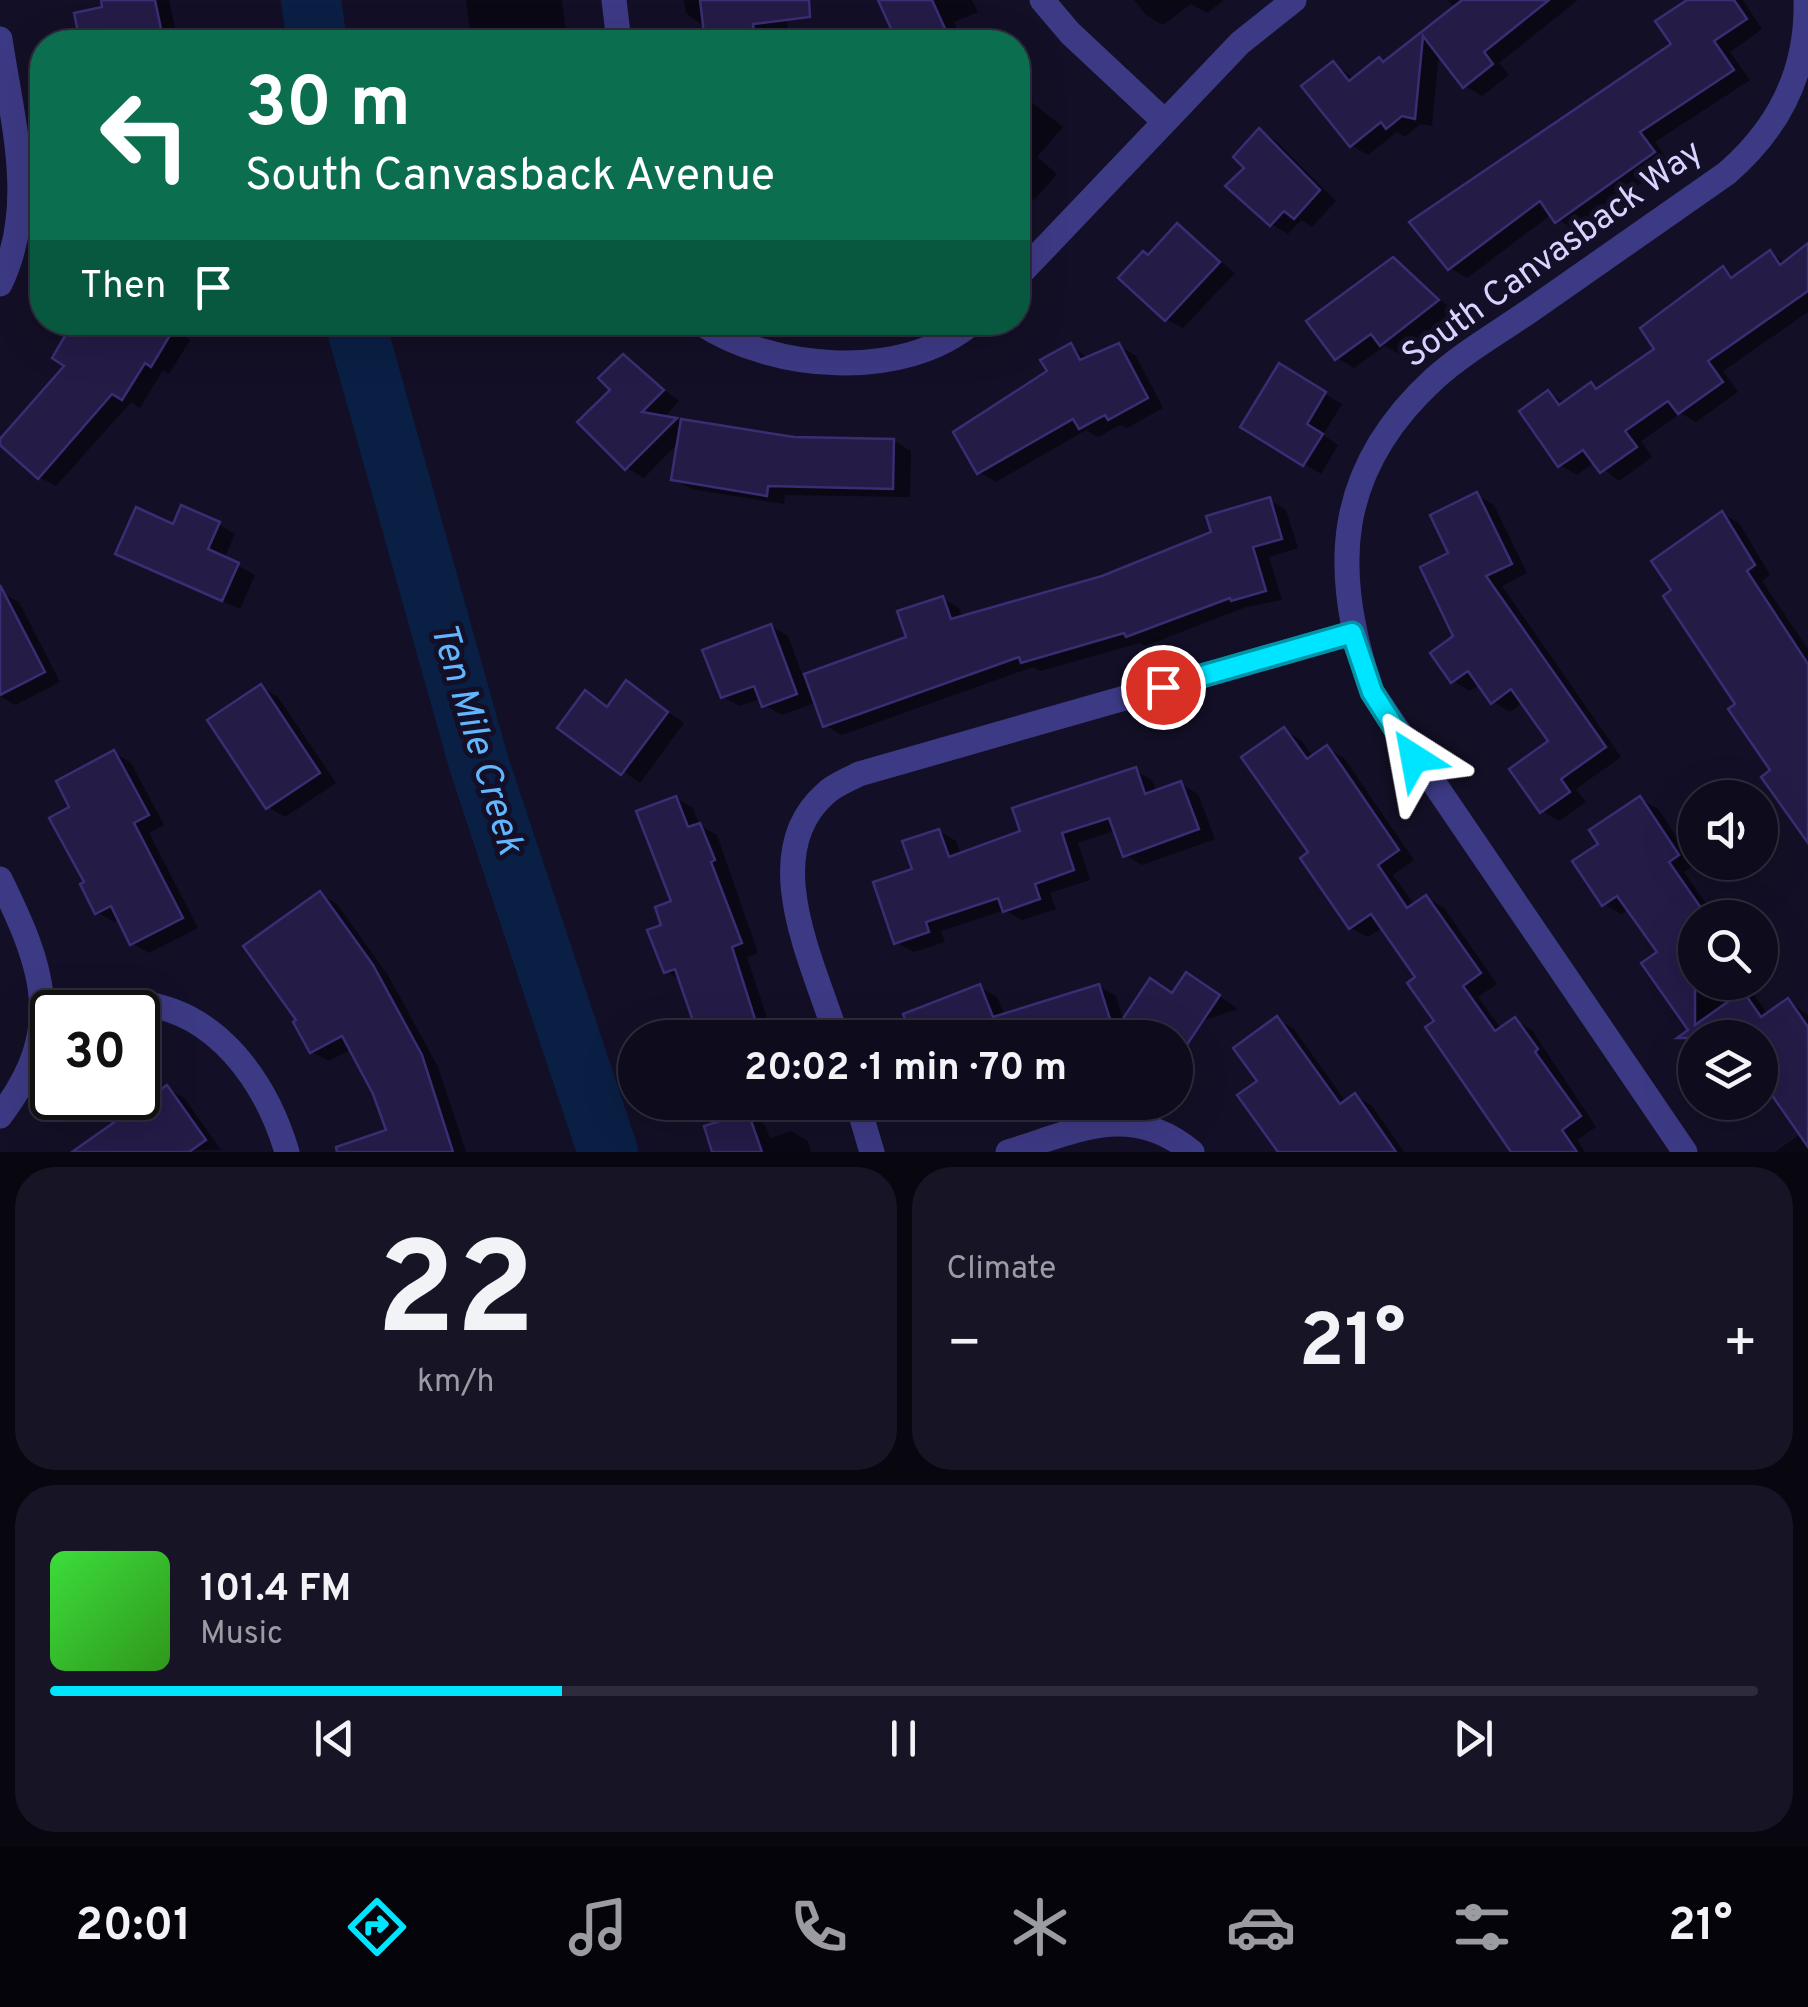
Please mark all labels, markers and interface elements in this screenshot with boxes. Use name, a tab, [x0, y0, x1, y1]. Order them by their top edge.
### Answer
text: 30 m	[245, 62, 411, 151]
icon: left	[80, 70, 210, 200]
street label: South Canvasback Way	[1394, 131, 1712, 379]
text: South Canvasback Avenue	[245, 149, 775, 206]
icon: arrive	[186, 260, 241, 315]
text: Then	[80, 263, 166, 312]
water label: Ten Mile Creek	[417, 617, 534, 861]
pin	[1121, 645, 1206, 730]
icon: arrive	[1136, 660, 1191, 715]
position arrow	[1362, 706, 1466, 810]
map controls	[1678, 780, 1778, 1120]
button: sound	[1678, 780, 1778, 880]
button: search	[1678, 900, 1778, 1000]
speed limit sign: 30	[30, 990, 160, 1120]
button: layers	[1678, 1020, 1778, 1120]
text: 20:02 · 1 min · 70 m	[744, 1045, 1067, 1094]
text: 22	[376, 1215, 535, 1380]
text: Climate	[947, 1250, 1056, 1290]
text: 21°	[1299, 1298, 1406, 1393]
text: −	[947, 1311, 982, 1381]
text: +	[1723, 1311, 1758, 1381]
text: km/h	[417, 1363, 495, 1403]
text: 101.4 FM	[200, 1566, 351, 1615]
text: Music	[200, 1615, 283, 1655]
icon: previous	[307, 1711, 362, 1766]
icon: pause	[876, 1711, 931, 1766]
icon: next	[1446, 1711, 1501, 1766]
icon: directions	[342, 1892, 412, 1962]
icon: music	[563, 1892, 633, 1962]
icon: phone	[784, 1892, 854, 1962]
icon: climate	[1005, 1892, 1075, 1962]
icon: car	[1226, 1892, 1296, 1962]
icon: filters	[1447, 1892, 1517, 1962]
text: 20:01	[76, 1899, 191, 1956]
text: 21°	[1668, 1899, 1732, 1956]

